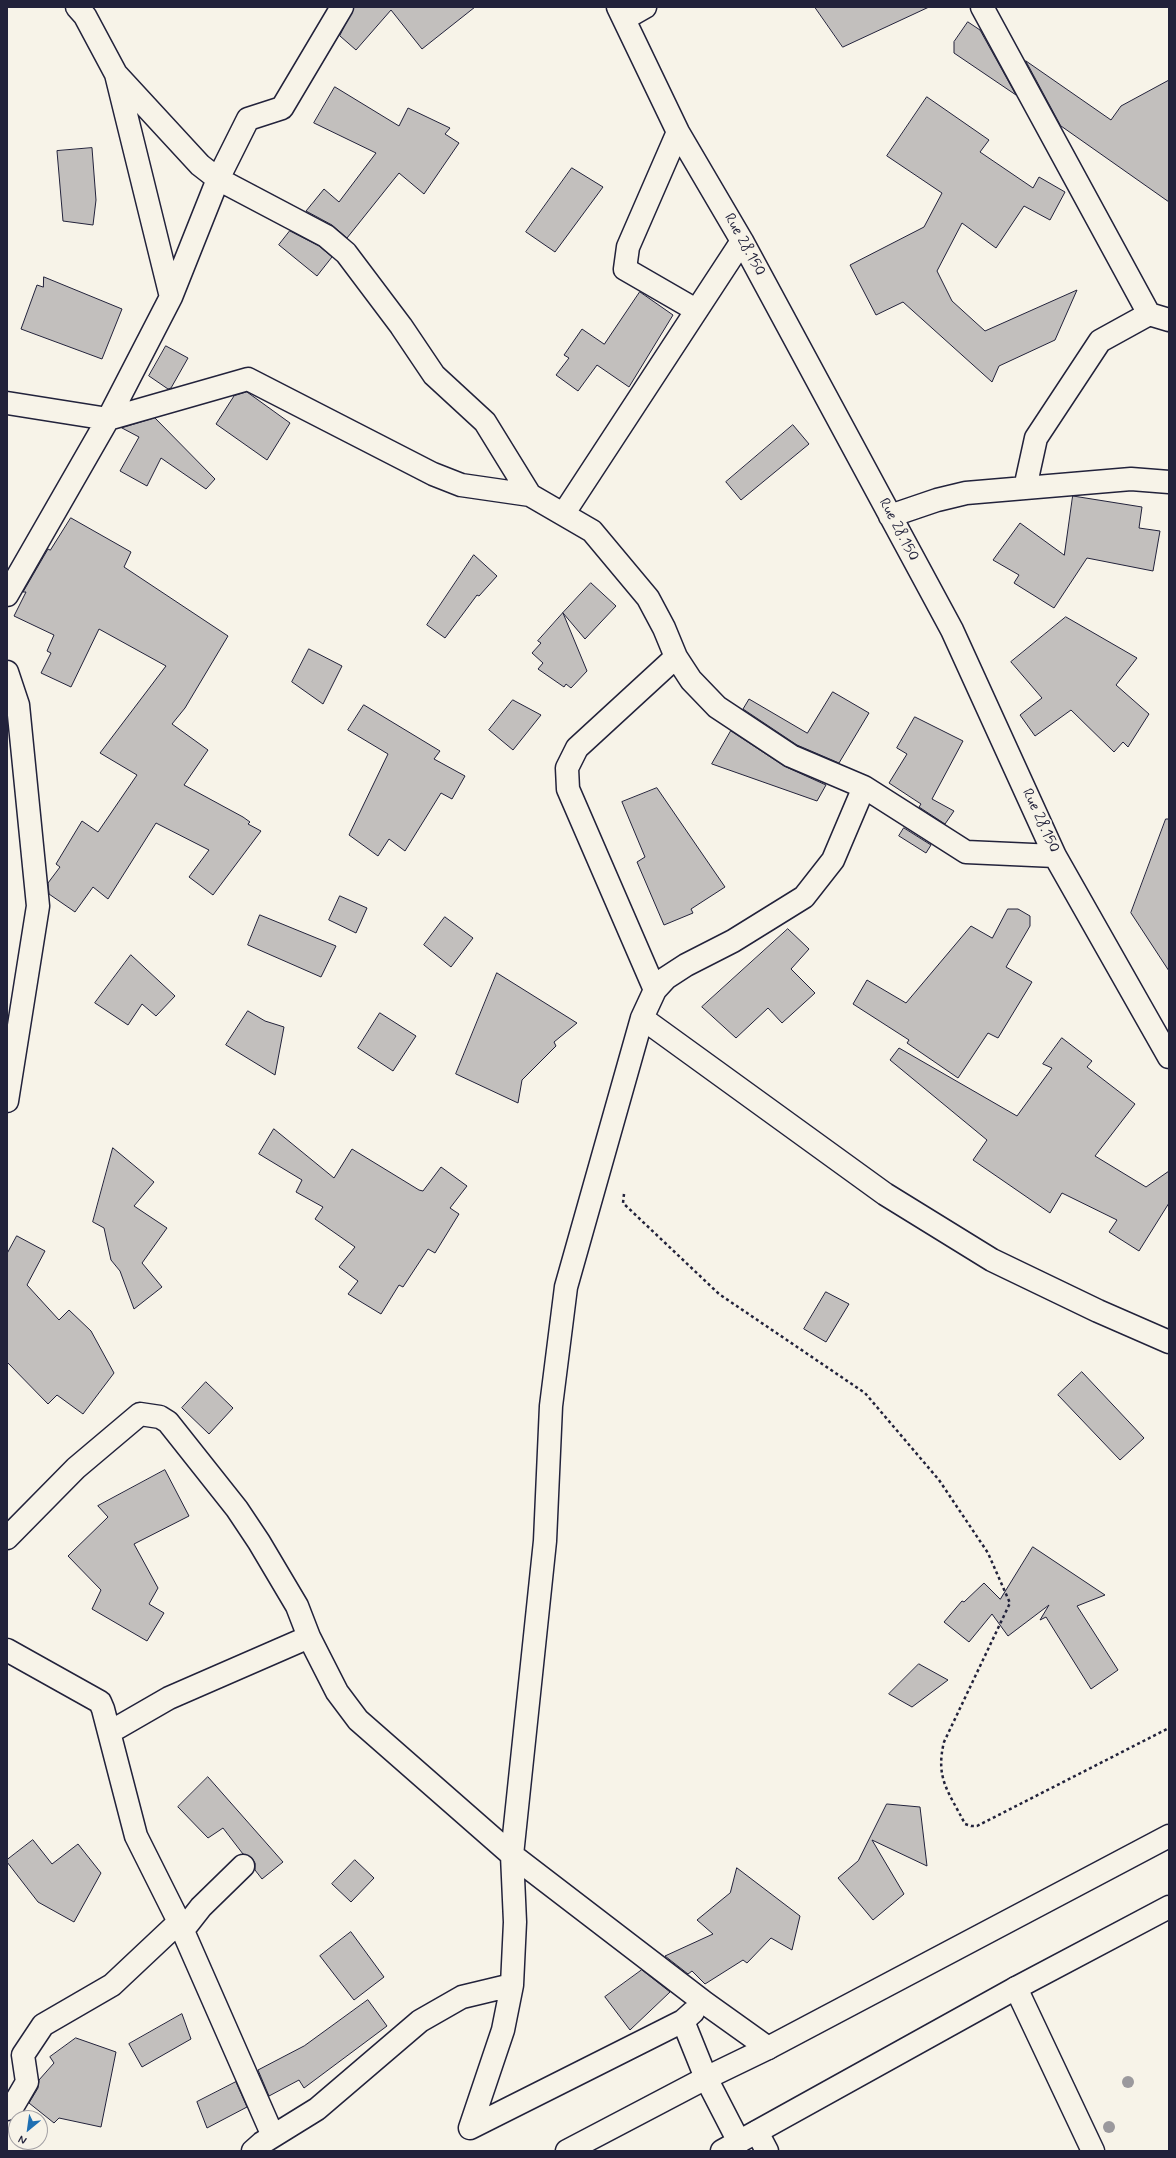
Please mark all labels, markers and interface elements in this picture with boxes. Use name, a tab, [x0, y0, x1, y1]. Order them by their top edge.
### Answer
street label: Rue 28.150	[719, 211, 769, 279]
street label: Rue 28.150	[874, 495, 922, 565]
street label: Rue 28.150	[1017, 786, 1063, 856]
north arrow	[8, 2110, 48, 2150]
text: N	[16, 2132, 29, 2148]

